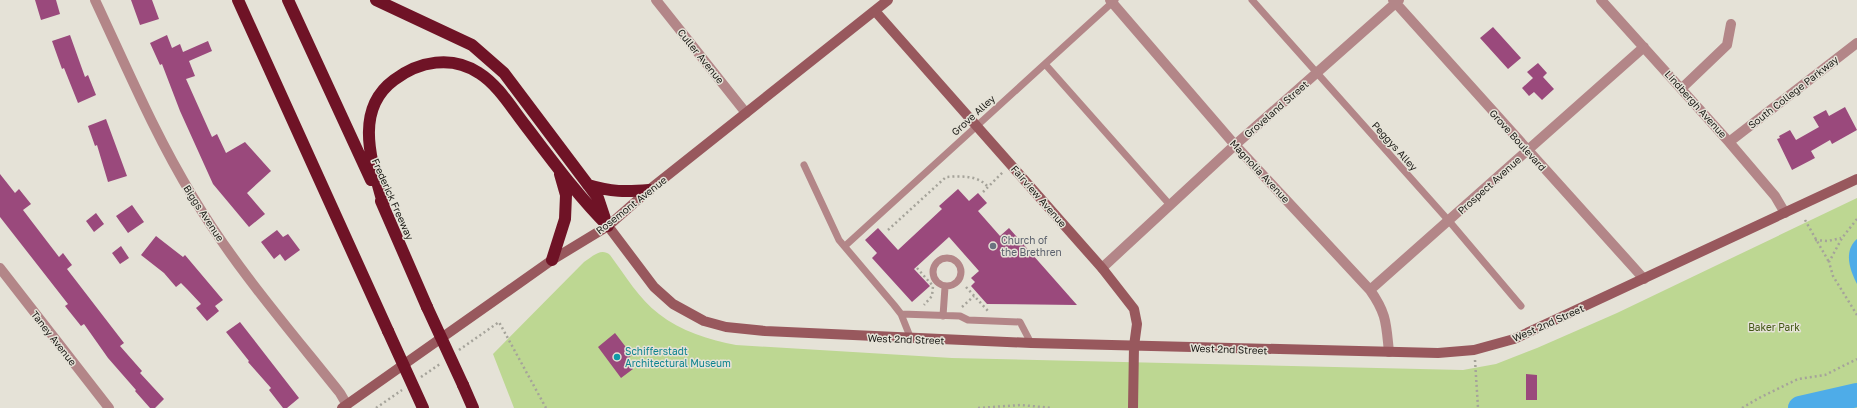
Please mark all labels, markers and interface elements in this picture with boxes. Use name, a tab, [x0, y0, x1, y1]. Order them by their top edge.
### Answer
street label: Culler Avenue	[675, 26, 727, 86]
street label: South College Parkway	[1746, 53, 1841, 131]
street label: Lindbergh Avenue	[1663, 68, 1730, 140]
street label: Groveland Street	[1241, 78, 1311, 140]
street label: Grove Alley	[949, 92, 998, 138]
street label: Grove Boulevard	[1487, 107, 1549, 173]
street label: Peggys Alley	[1370, 119, 1420, 173]
street label: Magnolia Avenue	[1228, 137, 1292, 205]
street label: Prospect Avenue	[1455, 153, 1523, 217]
street label: Frederick Freeway	[370, 156, 417, 242]
street label: Fairview Avenue	[1009, 163, 1069, 230]
street label: Rosemont Avenue	[593, 174, 669, 236]
street label: Biggs Avenue	[181, 183, 227, 244]
place label: Church of the Brethren	[1001, 234, 1062, 258]
marker: Church of the Brethren	[988, 241, 998, 251]
street label: West 2nd Street	[1510, 302, 1586, 344]
street label: Taney Avenue	[29, 308, 79, 368]
park label: Baker Park	[1748, 321, 1800, 333]
street label: West 2nd Street	[867, 332, 945, 346]
street label: West 2nd Street	[1190, 342, 1268, 356]
place label: Schifferstadt Architectural Museum	[625, 345, 731, 369]
marker: Schifferstadt Architectural Museum	[612, 352, 622, 362]

